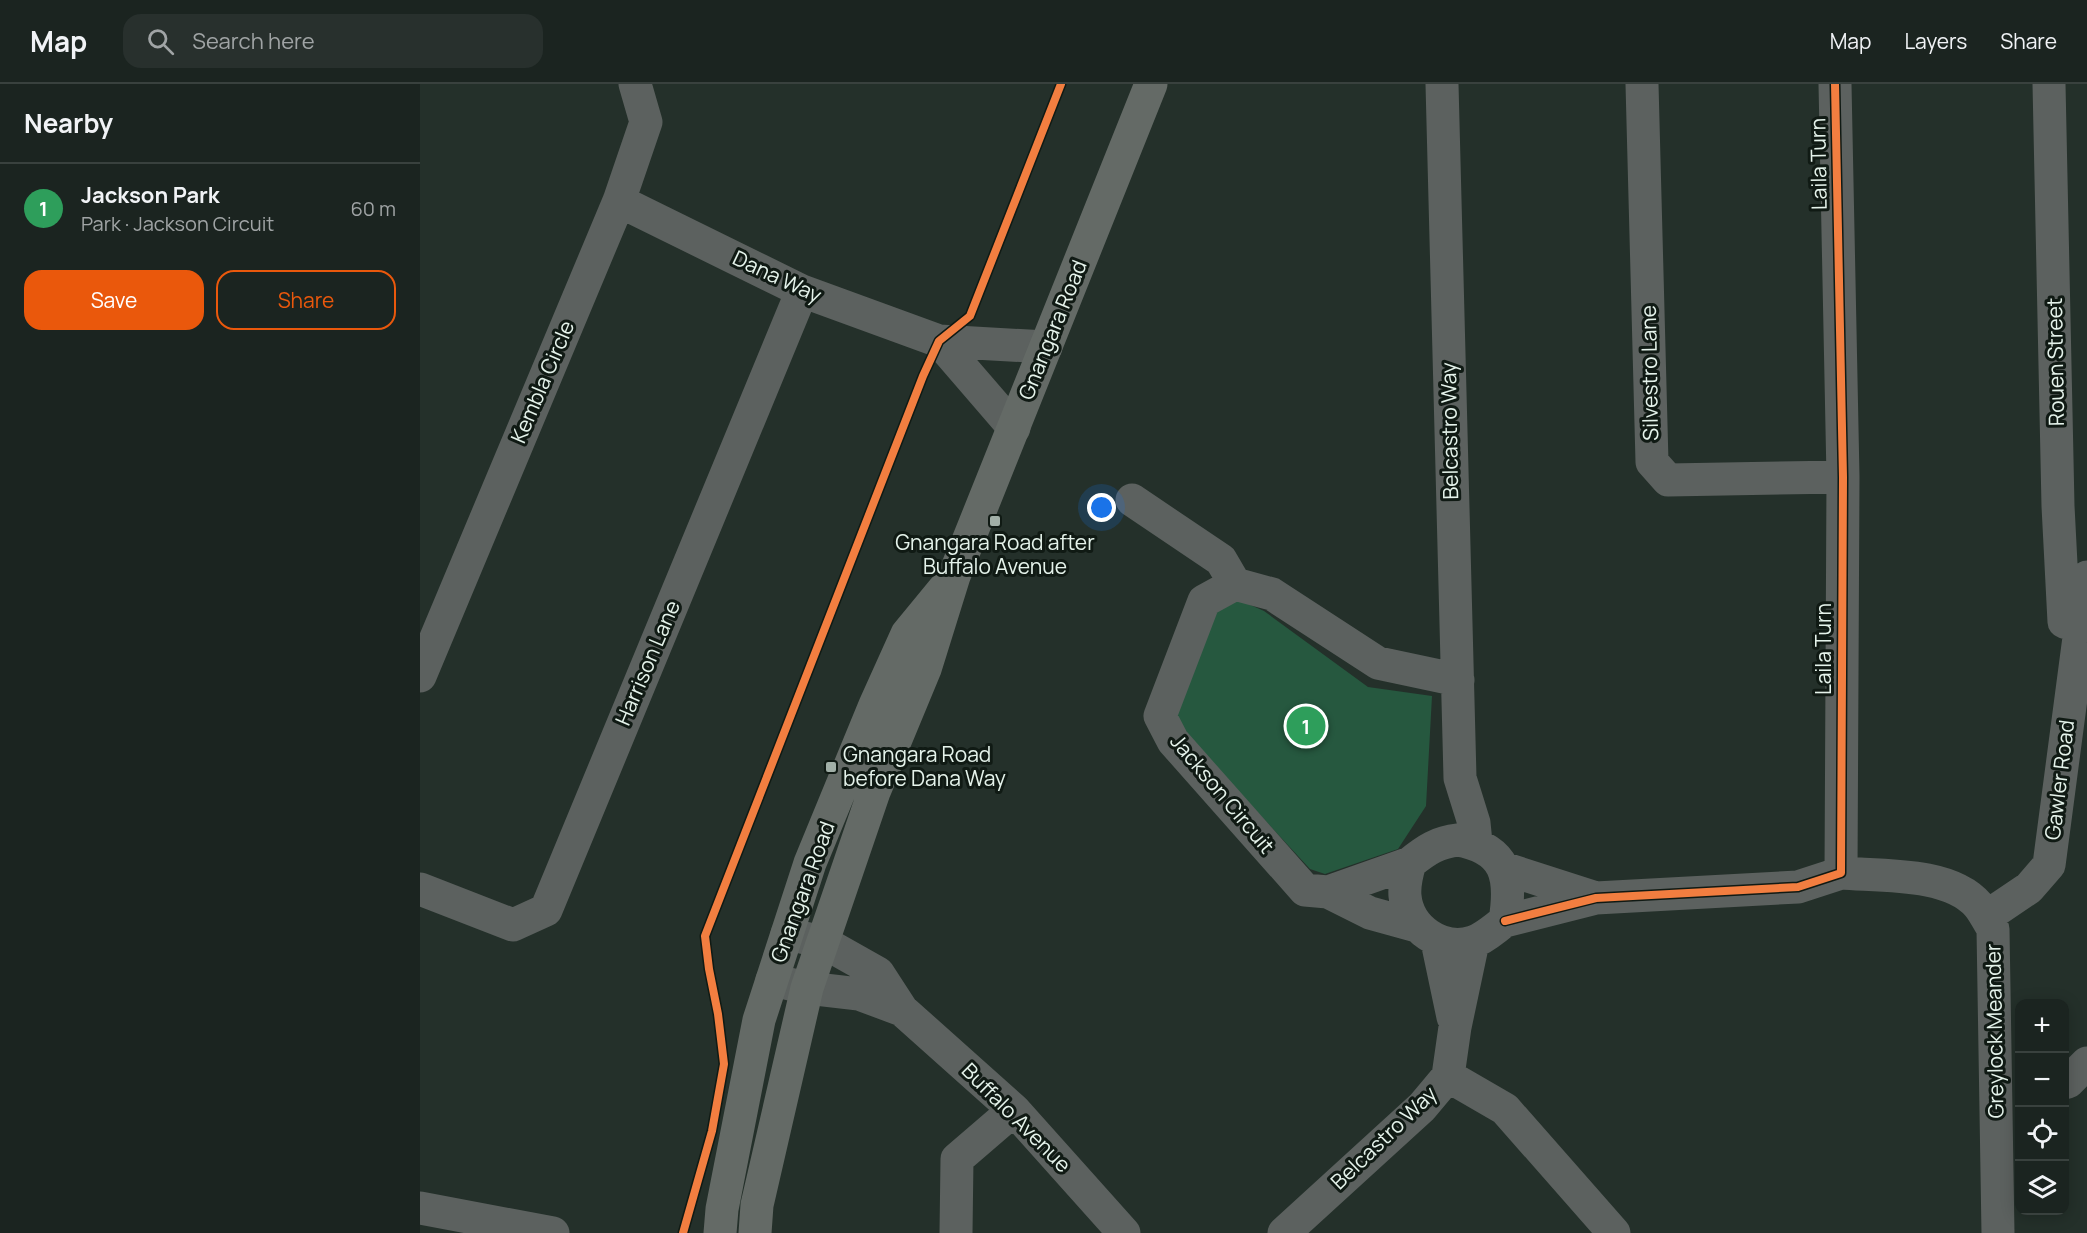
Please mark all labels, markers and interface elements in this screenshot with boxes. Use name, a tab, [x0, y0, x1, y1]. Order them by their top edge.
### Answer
search box	[123, 14, 543, 68]
text: Map	[30, 22, 87, 60]
icon: search	[144, 25, 177, 58]
text: Search here	[192, 26, 315, 56]
text: Map	[1830, 27, 1871, 55]
text: Layers	[1904, 27, 1967, 55]
text: Share	[2000, 27, 2057, 55]
text: Nearby	[24, 105, 113, 141]
street label: Laila Turn	[1803, 118, 1833, 210]
text: Jackson Park	[81, 180, 220, 210]
text: 1	[39, 195, 48, 222]
text: 60 m	[350, 195, 396, 222]
text: Park · Jackson Circuit	[81, 210, 274, 237]
street label: Dana Way	[728, 243, 826, 309]
street label: Gnangara Road	[1011, 256, 1093, 404]
button: Save	[24, 270, 204, 330]
button: Share	[216, 270, 396, 330]
street label: Rouen Street	[2040, 298, 2070, 426]
street label: Silvestro Lane	[1634, 305, 1664, 441]
street label: Kembla Circle	[504, 316, 580, 447]
street label: Belcastro Way	[1434, 362, 1464, 500]
your location	[1087, 493, 1116, 522]
marker: Gnangara Road after Buffalo Avenue	[988, 514, 1002, 528]
place label: Gnangara Road after Buffalo Avenue	[895, 528, 1095, 580]
street label: Harrison Lane	[608, 596, 686, 729]
street label: Laila Turn	[1809, 603, 1837, 695]
pin: 1	[1286, 704, 1326, 748]
street label: Gawler Road	[2038, 718, 2080, 842]
street label: Jackson Circuit	[1164, 728, 1281, 859]
place label: Gnangara Road before Dana Way	[843, 740, 1006, 792]
marker: Gnangara Road before Dana Way	[824, 760, 838, 774]
street label: Gnangara Road	[764, 817, 841, 966]
street label: Greylock Meander	[1978, 943, 2010, 1119]
map controls	[2015, 999, 2069, 1215]
button: +	[2015, 999, 2069, 1053]
button: −	[2015, 1053, 2069, 1107]
street label: Buffalo Avenue	[956, 1056, 1078, 1178]
street label: Belcastro Way	[1324, 1079, 1442, 1195]
button: locate	[2015, 1107, 2069, 1161]
button: layers	[2015, 1161, 2069, 1215]

